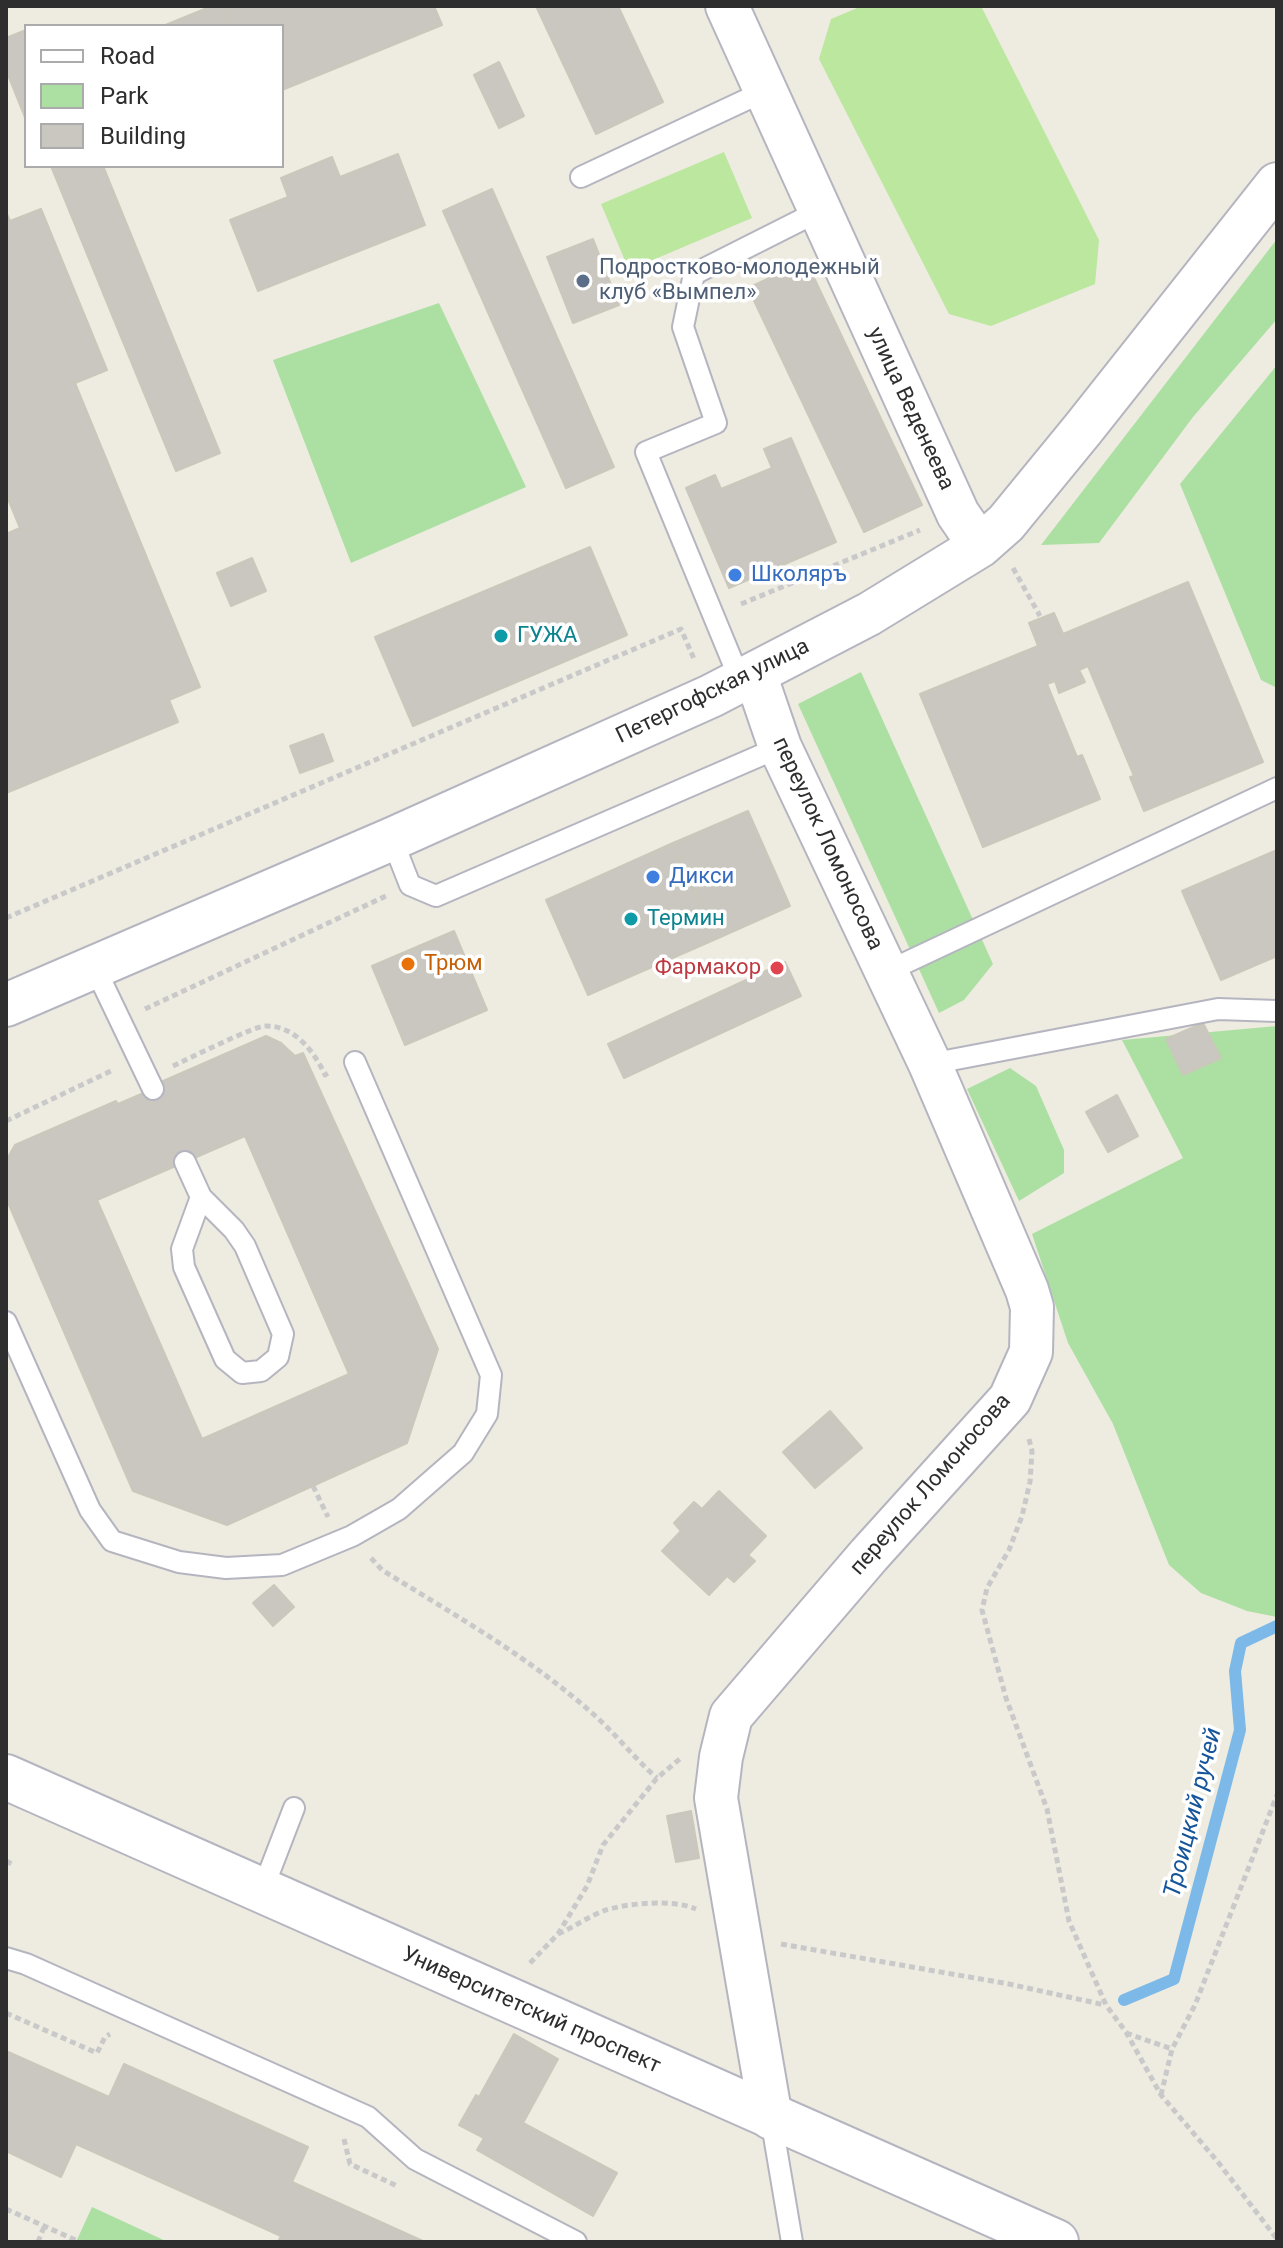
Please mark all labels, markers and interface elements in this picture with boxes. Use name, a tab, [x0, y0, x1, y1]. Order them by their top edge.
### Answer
legend	[24, 24, 284, 168]
text: Road	[100, 42, 155, 70]
text: Park	[100, 82, 148, 110]
text: Building	[100, 122, 186, 150]
place label: Подростково-молодежный клуб «Вымпел»	[599, 255, 880, 306]
marker: Подростково-молодежный клуб «Вымпел»	[574, 272, 592, 290]
street label: улица Веденеева	[861, 323, 959, 495]
place label: Школяръ	[751, 562, 847, 588]
marker: Школяръ	[726, 566, 744, 584]
place label: ГУЖА	[517, 623, 577, 649]
marker: ГУЖА	[492, 627, 510, 645]
street label: Петергофская улица	[612, 634, 814, 750]
street label: переулок Ломоносова	[766, 733, 888, 955]
place label: Дикси	[669, 864, 734, 890]
marker: Дикси	[644, 868, 662, 886]
place label: Термин	[647, 906, 725, 932]
marker: Термин	[622, 910, 640, 928]
place label: Трюм	[424, 951, 483, 977]
marker: Трюм	[399, 955, 417, 973]
place label: Фармакор	[655, 955, 761, 981]
marker: Фармакор	[768, 959, 786, 977]
street label: переулок Ломоносова	[845, 1389, 1017, 1581]
water label: Троицкий ручей	[1159, 1725, 1229, 1901]
street label: Университетский проспект	[398, 1942, 664, 2080]

